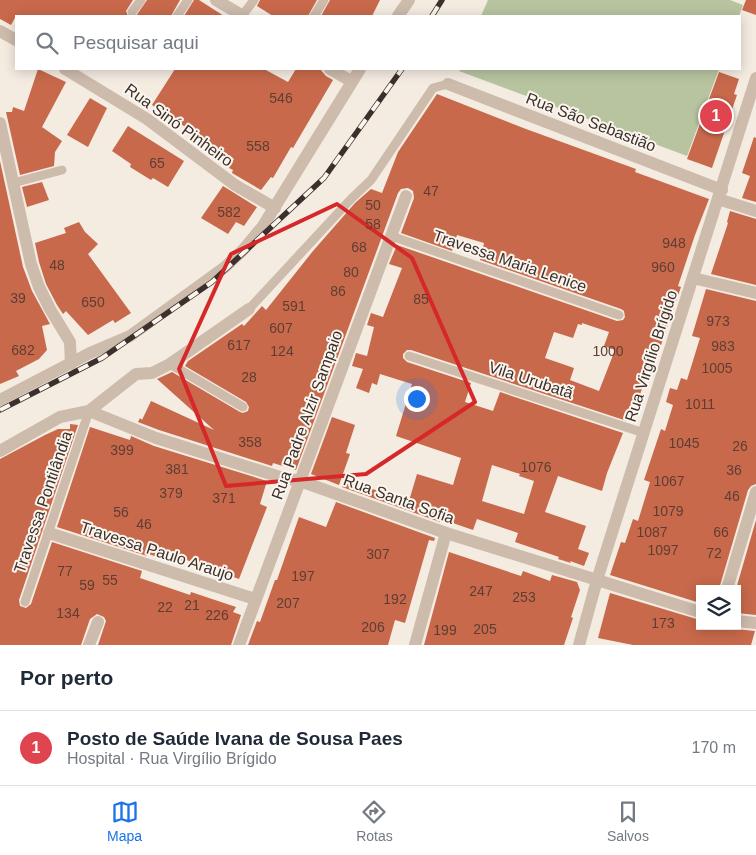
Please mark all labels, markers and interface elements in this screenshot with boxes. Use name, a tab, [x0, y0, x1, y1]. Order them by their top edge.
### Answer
search box	[15, 15, 741, 70]
icon: search	[33, 29, 61, 57]
text: Pesquisar aqui	[73, 32, 199, 53]
street label: Rua Sinó Pinheiro	[122, 80, 236, 170]
street label: Rua São Sebastião	[524, 89, 658, 155]
house number: 546	[269, 90, 293, 106]
pin: 1	[700, 97, 732, 135]
house number: 558	[246, 138, 270, 154]
house number: 65	[149, 155, 165, 171]
house number: 47	[423, 183, 439, 199]
house number: 50	[365, 197, 381, 213]
house number: 582	[217, 204, 241, 220]
house number: 58	[365, 216, 381, 232]
street label: Travessa Maria Lenice	[431, 227, 589, 295]
house number: 948	[662, 235, 686, 251]
house number: 68	[351, 239, 367, 255]
house number: 48	[49, 257, 65, 273]
house number: 960	[651, 259, 675, 275]
house number: 80	[343, 264, 359, 280]
house number: 86	[330, 283, 346, 299]
street label: Rua Virgílio Brígido	[622, 288, 680, 424]
house number: 39	[10, 290, 26, 306]
house number: 85	[413, 291, 429, 307]
house number: 650	[81, 294, 105, 310]
house number: 591	[282, 298, 306, 314]
house number: 973	[706, 313, 730, 329]
house number: 607	[269, 320, 293, 336]
street label: Rua Padre Alzir Sampaio	[268, 328, 346, 502]
house number: 617	[227, 337, 251, 353]
house number: 983	[711, 338, 735, 354]
house number: 682	[11, 342, 35, 358]
house number: 124	[270, 343, 294, 359]
house number: 1000	[592, 343, 624, 359]
street label: Vila Urubatã	[487, 358, 575, 402]
house number: 1005	[701, 360, 733, 376]
house number: 28	[241, 369, 257, 385]
your location	[404, 386, 430, 412]
house number: 1011	[685, 396, 715, 412]
street label: Travessa Pontilândia	[11, 429, 75, 575]
house number: 358	[238, 434, 262, 450]
house number: 1045	[668, 435, 700, 451]
house number: 26	[732, 438, 748, 454]
house number: 399	[110, 442, 134, 458]
house number: 1076	[520, 459, 552, 475]
house number: 381	[165, 461, 189, 477]
house number: 36	[726, 462, 742, 478]
street label: Rua Santa Sofia	[341, 471, 457, 527]
house number: 1067	[653, 473, 685, 489]
house number: 379	[159, 485, 183, 501]
house number: 46	[724, 488, 740, 504]
house number: 371	[212, 490, 236, 506]
house number: 1079	[652, 503, 684, 519]
house number: 56	[113, 504, 129, 520]
house number: 46	[136, 516, 152, 532]
street label: Travessa Paulo Araujo	[78, 518, 236, 584]
house number: 1087	[636, 524, 668, 540]
house number: 66	[713, 524, 729, 540]
house number: 1097	[647, 542, 679, 558]
house number: 72	[706, 545, 722, 561]
house number: 307	[366, 546, 390, 562]
house number: 77	[57, 563, 73, 579]
house number: 197	[291, 568, 315, 584]
house number: 55	[102, 572, 118, 588]
house number: 59	[79, 577, 95, 593]
house number: 247	[469, 583, 493, 599]
map controls	[696, 585, 741, 630]
button: layers	[696, 585, 741, 630]
house number: 253	[512, 589, 536, 605]
house number: 192	[383, 591, 407, 607]
house number: 207	[276, 595, 300, 611]
house number: 21	[184, 597, 200, 613]
house number: 22	[157, 599, 173, 615]
house number: 134	[56, 605, 80, 621]
house number: 226	[205, 607, 229, 623]
house number: 173	[651, 615, 675, 631]
house number: 206	[361, 619, 385, 635]
house number: 205	[473, 621, 497, 637]
house number: 199	[433, 622, 457, 638]
text: Por perto	[20, 666, 113, 689]
text: Posto de Saúde Ivana de Sousa Paes	[67, 728, 403, 749]
text: 1	[32, 739, 40, 756]
text: 170 m	[692, 739, 736, 756]
text: Hospital · Rua Virgílio Brígido	[67, 750, 277, 767]
tab: Mapa	[107, 798, 142, 844]
tab: Rotas	[356, 798, 393, 844]
tab: Salvos	[607, 798, 649, 844]

